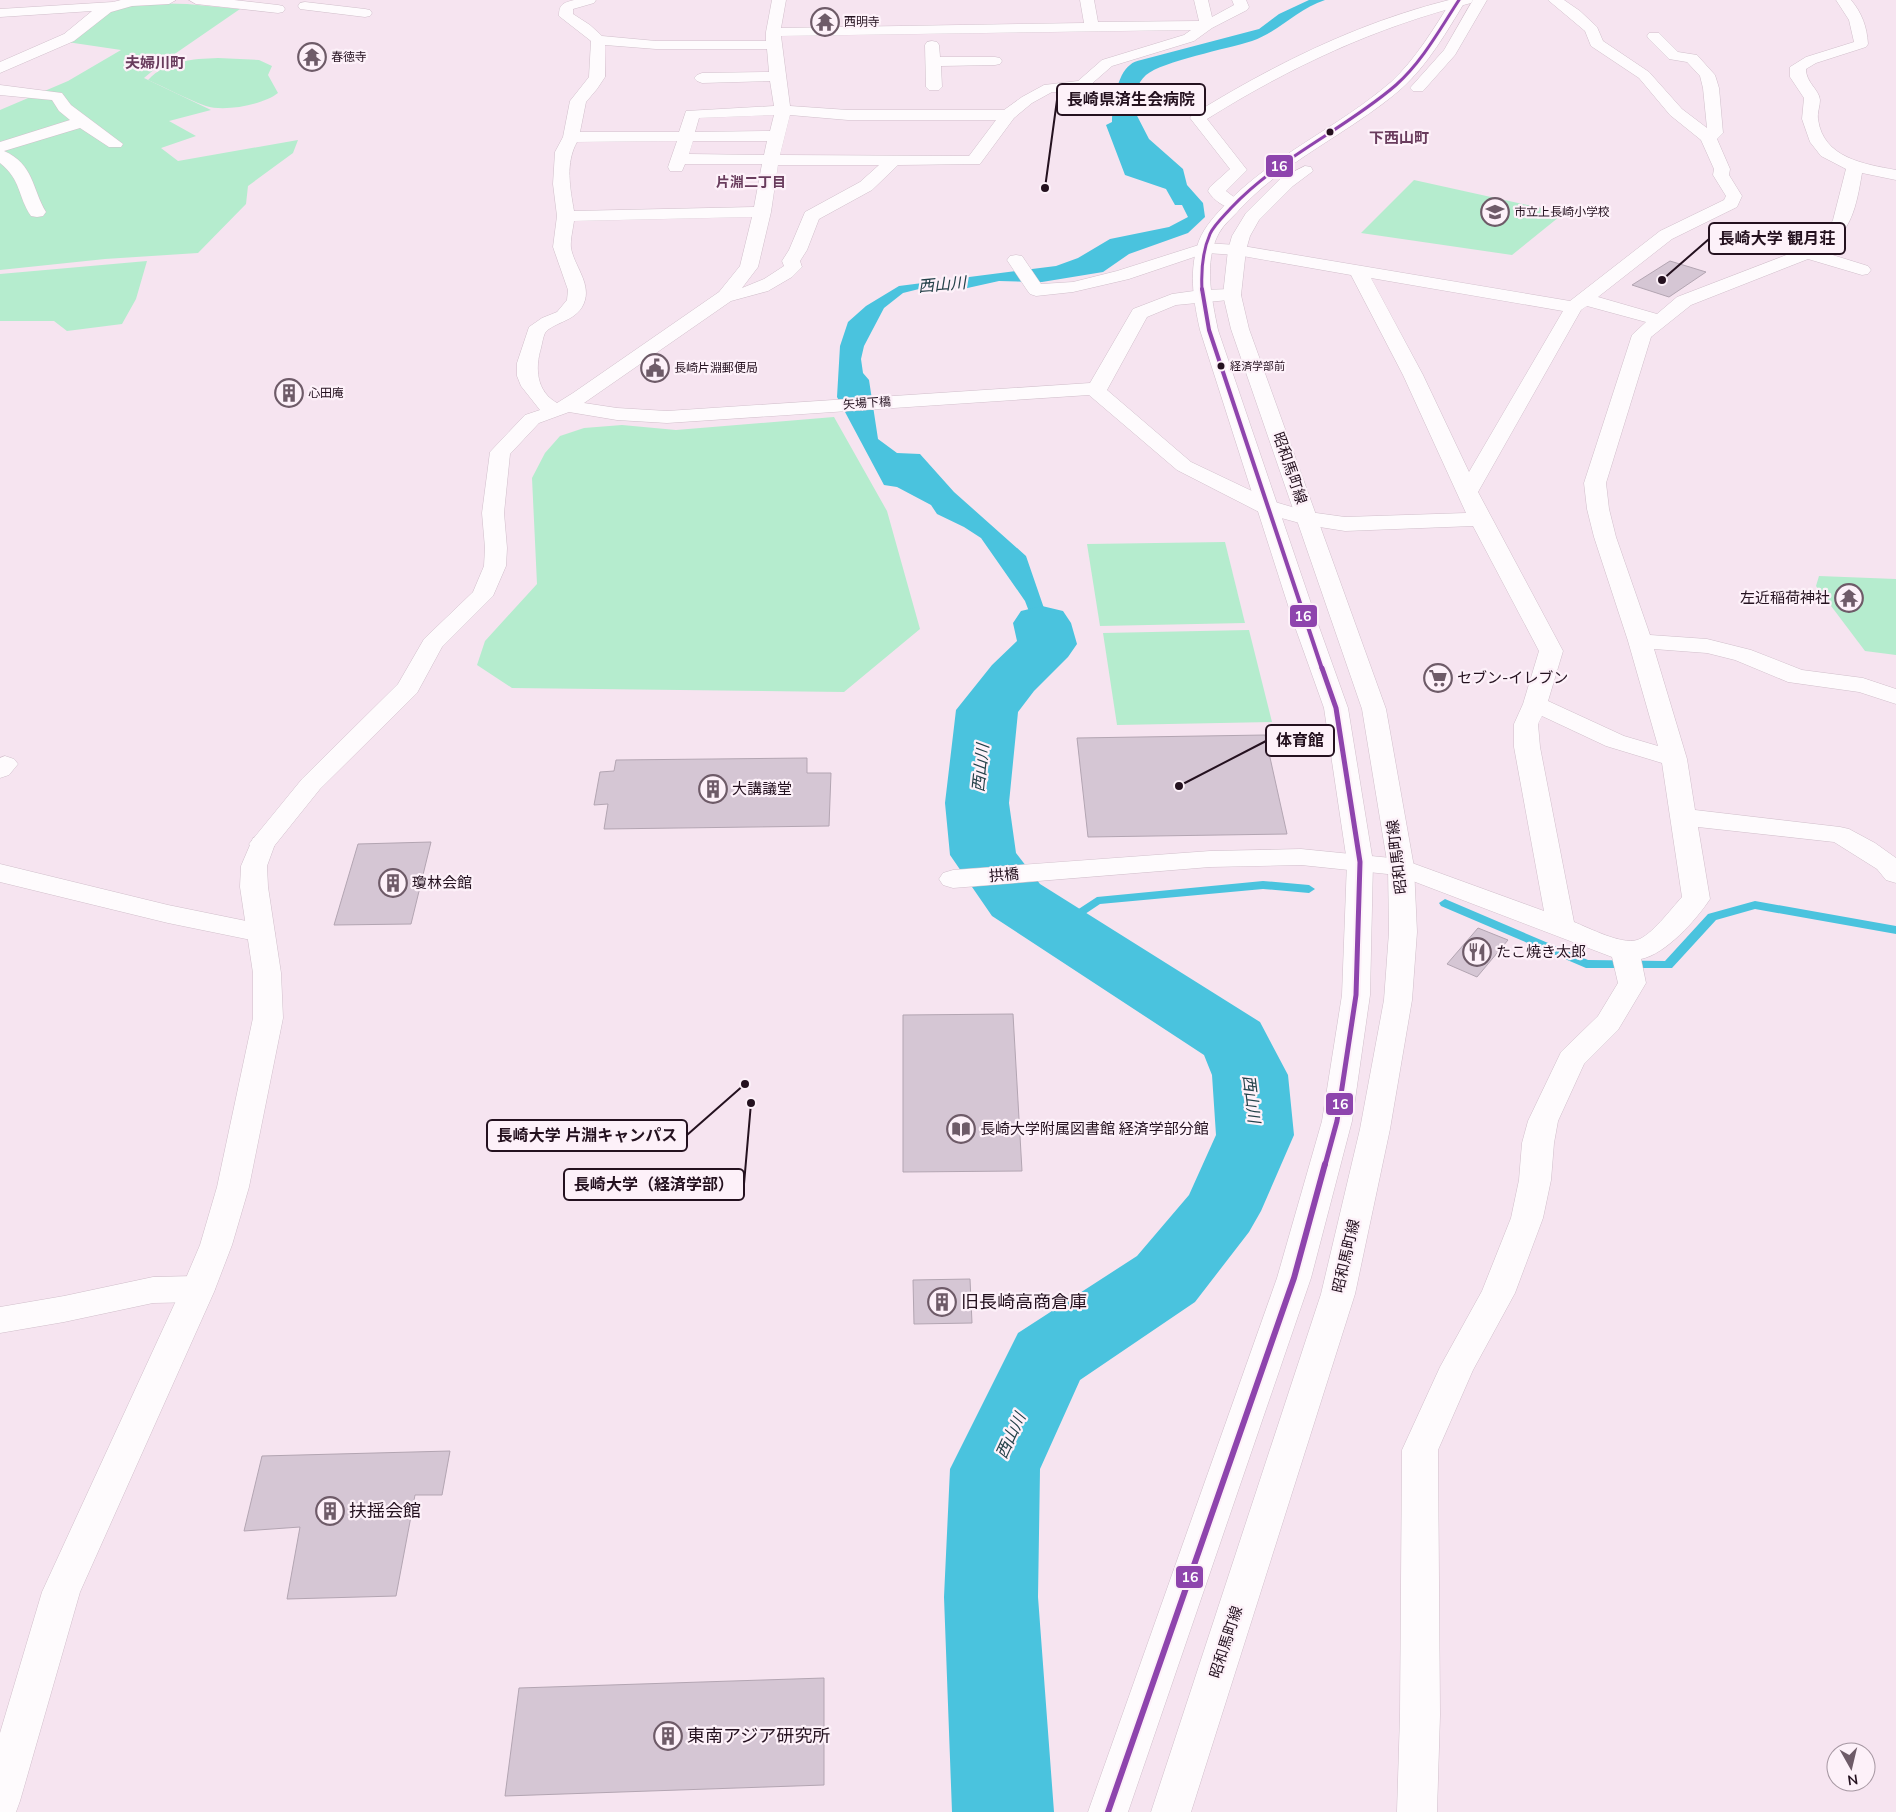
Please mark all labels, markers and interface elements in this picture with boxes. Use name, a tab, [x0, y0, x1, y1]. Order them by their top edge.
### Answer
temple icon: 西明寺	[810, 7, 840, 37]
place label: 西明寺	[844, 14, 880, 30]
temple icon: 春徳寺	[297, 42, 327, 72]
place label: 春徳寺	[331, 49, 367, 65]
district label: 夫婦川町	[125, 53, 185, 73]
callout: 長崎県済生会病院	[1057, 84, 1205, 115]
text: 長崎県済生会病院	[1067, 89, 1195, 111]
unlabelled marker	[1325, 127, 1335, 137]
district label: 下西山町	[1369, 128, 1429, 148]
line badge: 16	[1265, 154, 1294, 178]
text: 16	[1271, 157, 1287, 176]
district label: 片淵二丁目	[716, 173, 786, 192]
school or university icon: 市立上長崎小学校	[1480, 197, 1510, 227]
place label: 市立上長崎小学校	[1514, 204, 1610, 220]
callout: 長崎大学 観月荘	[1709, 223, 1845, 254]
text: 長崎大学 観月荘	[1719, 228, 1835, 250]
water label: 西山川	[917, 272, 969, 298]
public building icon: 長崎片淵郵便局	[640, 353, 670, 383]
place label: 経済学部前	[1230, 359, 1285, 374]
place label: 長崎片淵郵便局	[674, 360, 758, 376]
marker: 経済学部前	[1216, 361, 1226, 371]
building icon: 心田庵	[274, 378, 304, 408]
place label: 心田庵	[308, 385, 344, 401]
street label: 矢場下橋	[842, 393, 892, 413]
street label: 昭和馬町線	[1268, 429, 1312, 507]
temple icon: 左近稲荷神社	[1834, 583, 1864, 613]
place label: 左近稲荷神社	[1740, 588, 1830, 608]
line badge: 16	[1289, 604, 1318, 628]
text: 16	[1295, 607, 1311, 626]
supermarket icon: セブン-イレブン	[1423, 663, 1453, 693]
place label: セブン-イレブン	[1457, 668, 1568, 688]
callout: 体育館	[1266, 725, 1334, 756]
text: 体育館	[1276, 730, 1324, 752]
water label: 西山川	[968, 741, 995, 793]
building icon: 大講議堂	[698, 774, 728, 804]
place label: 大講議堂	[732, 779, 792, 799]
street label: 昭和馬町線	[1383, 819, 1411, 895]
street label: 拱橋	[988, 864, 1020, 886]
building icon: 瓊林会館	[378, 868, 408, 898]
place label: 瓊林会館	[412, 873, 472, 893]
restaurant icon: たこ焼き太郎	[1462, 937, 1492, 967]
place label: たこ焼き太郎	[1496, 942, 1586, 962]
water label: 西山川	[1237, 1074, 1265, 1126]
line badge: 16	[1325, 1092, 1354, 1116]
text: 16	[1332, 1095, 1348, 1114]
library icon: 長崎大学附属図書館 経済学部分館	[946, 1114, 976, 1144]
place label: 長崎大学附属図書館 経済学部分館	[980, 1119, 1209, 1139]
callout: 長崎大学 片淵キャンパス	[487, 1120, 687, 1151]
text: 長崎大学 片淵キャンパス	[497, 1125, 677, 1147]
callout: 長崎大学（経済学部）	[564, 1169, 744, 1200]
text: 長崎大学（経済学部）	[574, 1174, 734, 1196]
street label: 昭和馬町線	[1328, 1217, 1364, 1295]
building icon: 旧長崎高商倉庫	[927, 1287, 957, 1317]
place label: 旧長崎高商倉庫	[961, 1290, 1087, 1314]
water label: 西山川	[991, 1408, 1032, 1462]
building icon: 扶揺会館	[315, 1496, 345, 1526]
place label: 扶揺会館	[349, 1499, 421, 1523]
line badge: 16	[1175, 1565, 1204, 1589]
text: 16	[1182, 1568, 1198, 1587]
street label: 昭和馬町線	[1205, 1603, 1247, 1681]
building icon: 東南アジア研究所	[653, 1721, 683, 1751]
place label: 東南アジア研究所	[687, 1724, 830, 1748]
north arrow	[1826, 1742, 1876, 1792]
text: N	[1846, 1769, 1859, 1790]

